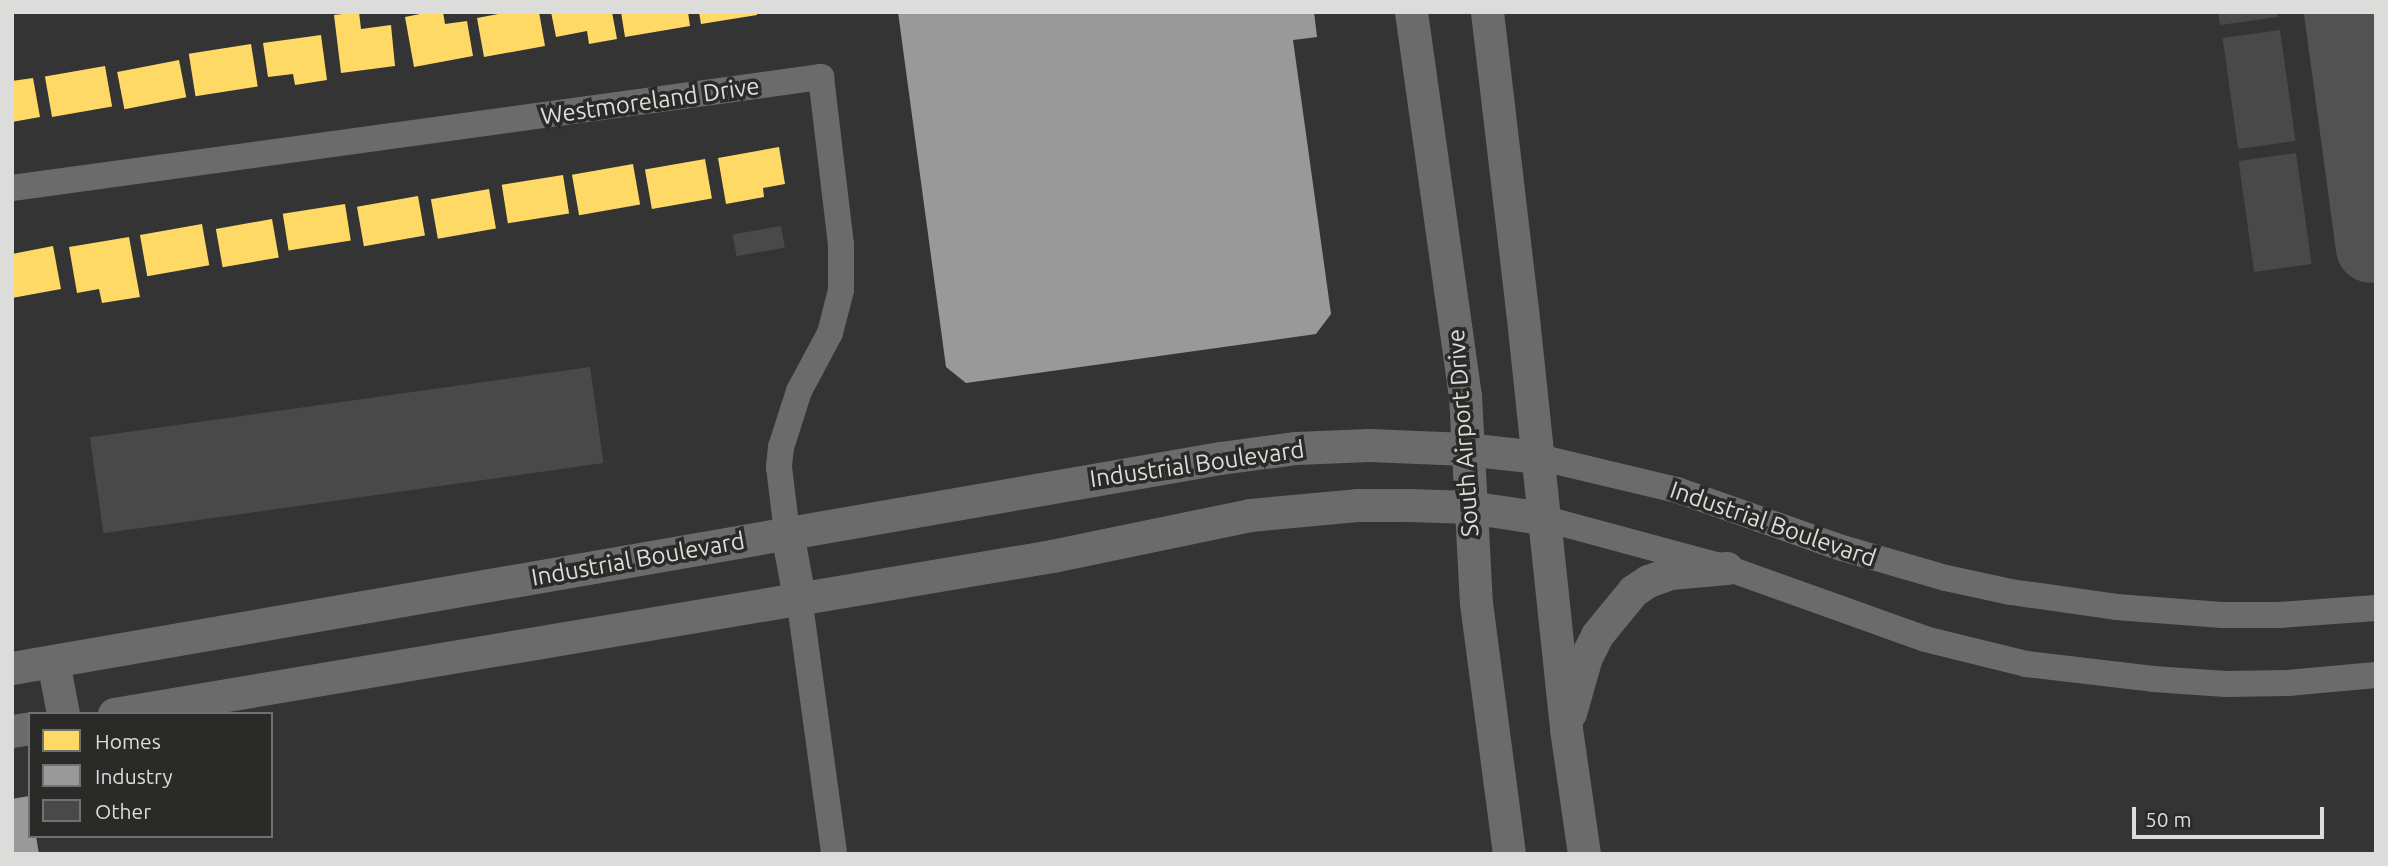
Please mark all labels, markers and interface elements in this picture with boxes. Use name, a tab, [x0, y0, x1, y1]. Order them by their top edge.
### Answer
street label: Westmoreland Drive	[539, 71, 761, 131]
street label: South Airport Drive	[1441, 328, 1485, 538]
street label: Industrial Boulevard	[1088, 435, 1306, 493]
street label: Industrial Boulevard	[1666, 475, 1880, 573]
street label: Industrial Boulevard	[529, 526, 747, 592]
legend	[28, 712, 273, 838]
text: Homes	[95, 729, 161, 753]
text: Industry	[95, 764, 173, 788]
scale bar	[2136, 792, 2328, 836]
text: Other	[95, 799, 151, 823]
text: 50 m	[2145, 807, 2192, 831]

